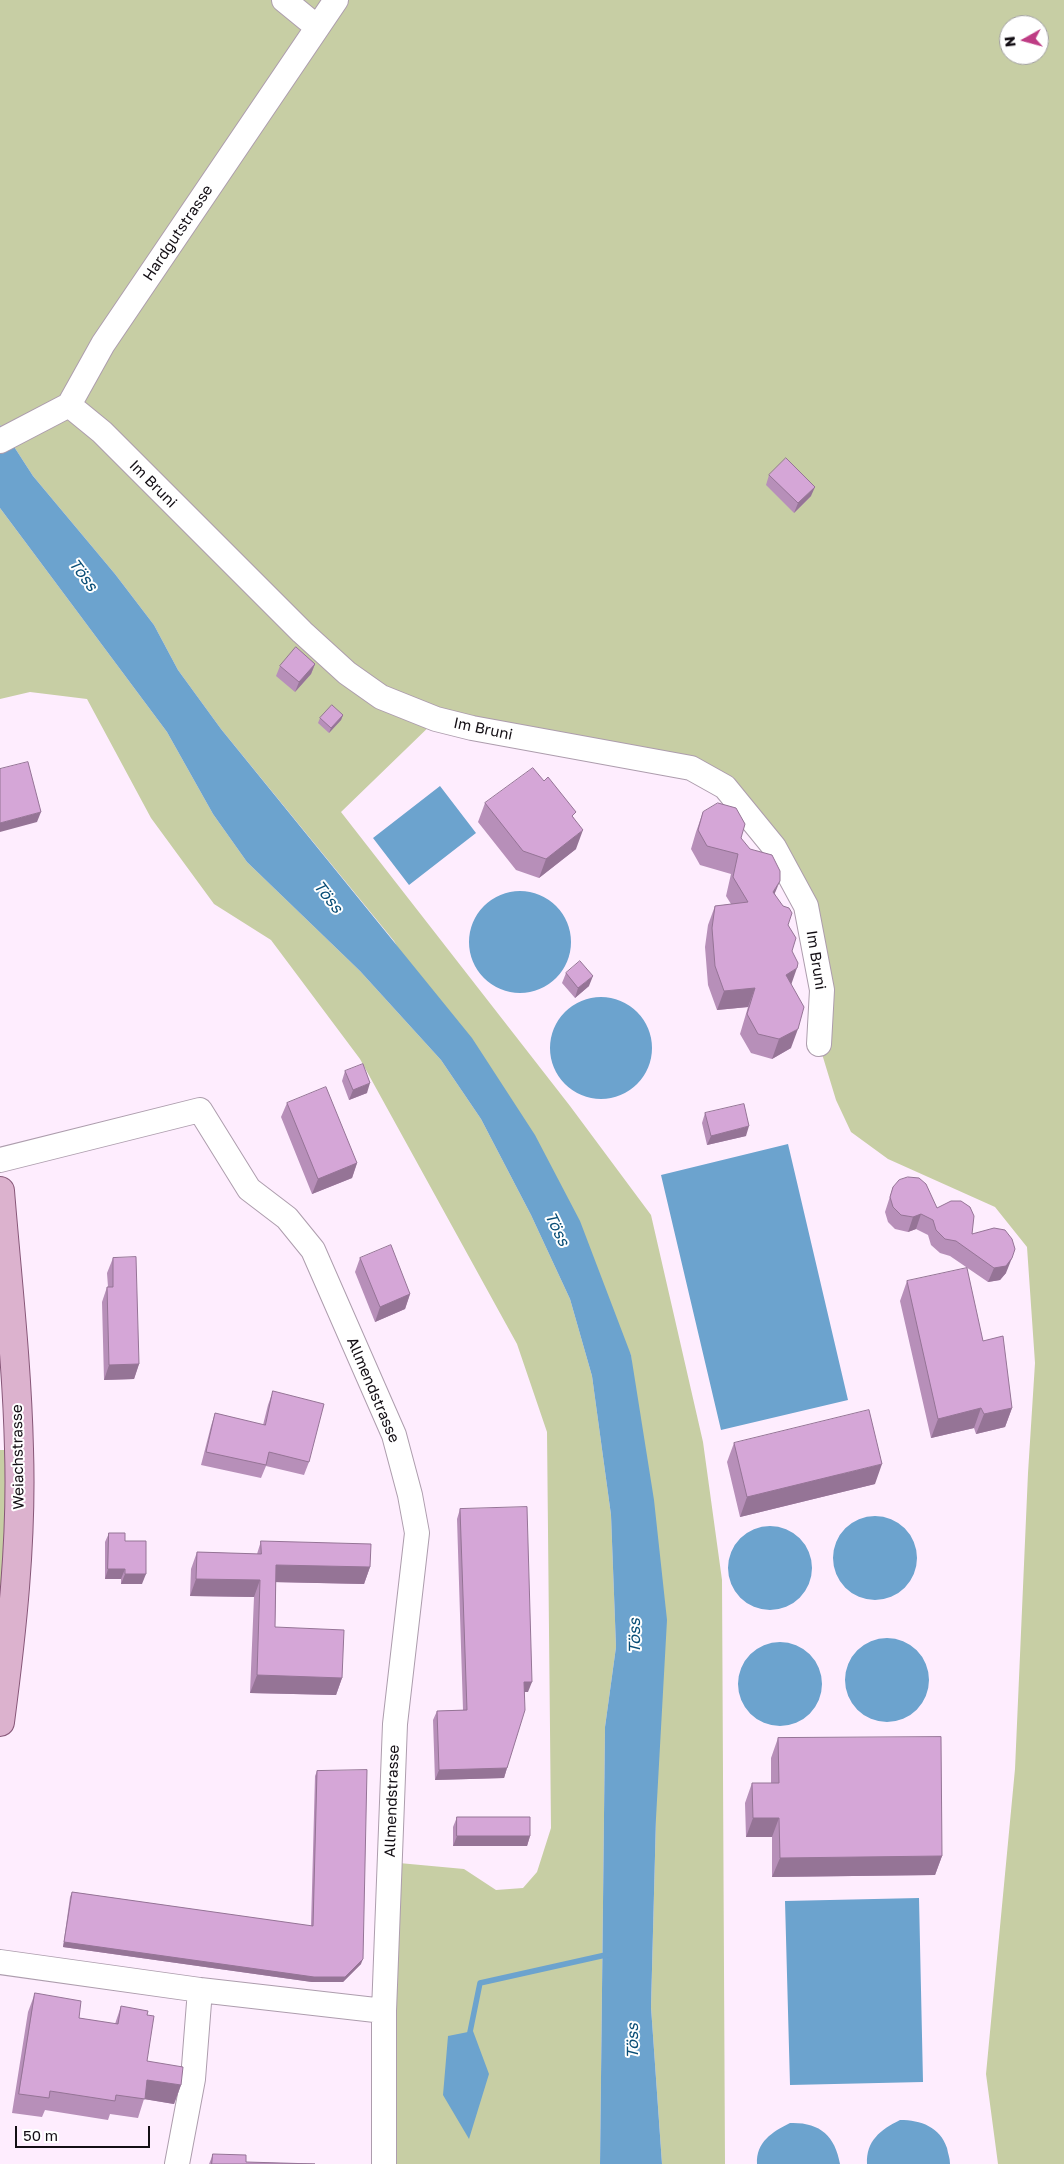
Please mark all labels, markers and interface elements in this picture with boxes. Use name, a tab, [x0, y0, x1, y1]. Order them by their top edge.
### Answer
north arrow	[999, 15, 1049, 65]
text: N	[1001, 35, 1019, 48]
street label: Hardgutstrasse	[139, 182, 217, 284]
street label: Im Bruni	[125, 456, 181, 512]
water label: Töss	[65, 555, 101, 595]
street label: Im Bruni	[452, 714, 514, 744]
water label: Töss	[310, 877, 346, 917]
street label: Im Bruni	[802, 929, 830, 991]
water label: Töss	[541, 1209, 573, 1249]
street label: Allmendstrasse	[343, 1335, 403, 1445]
street label: Weiachstrasse	[8, 1404, 28, 1510]
water label: Töss	[625, 1618, 645, 1654]
street label: Allmendstrasse	[381, 1744, 403, 1858]
water label: Töss	[623, 2023, 643, 2059]
scale bar	[18, 2116, 152, 2148]
text: 50 m	[23, 2126, 58, 2144]

